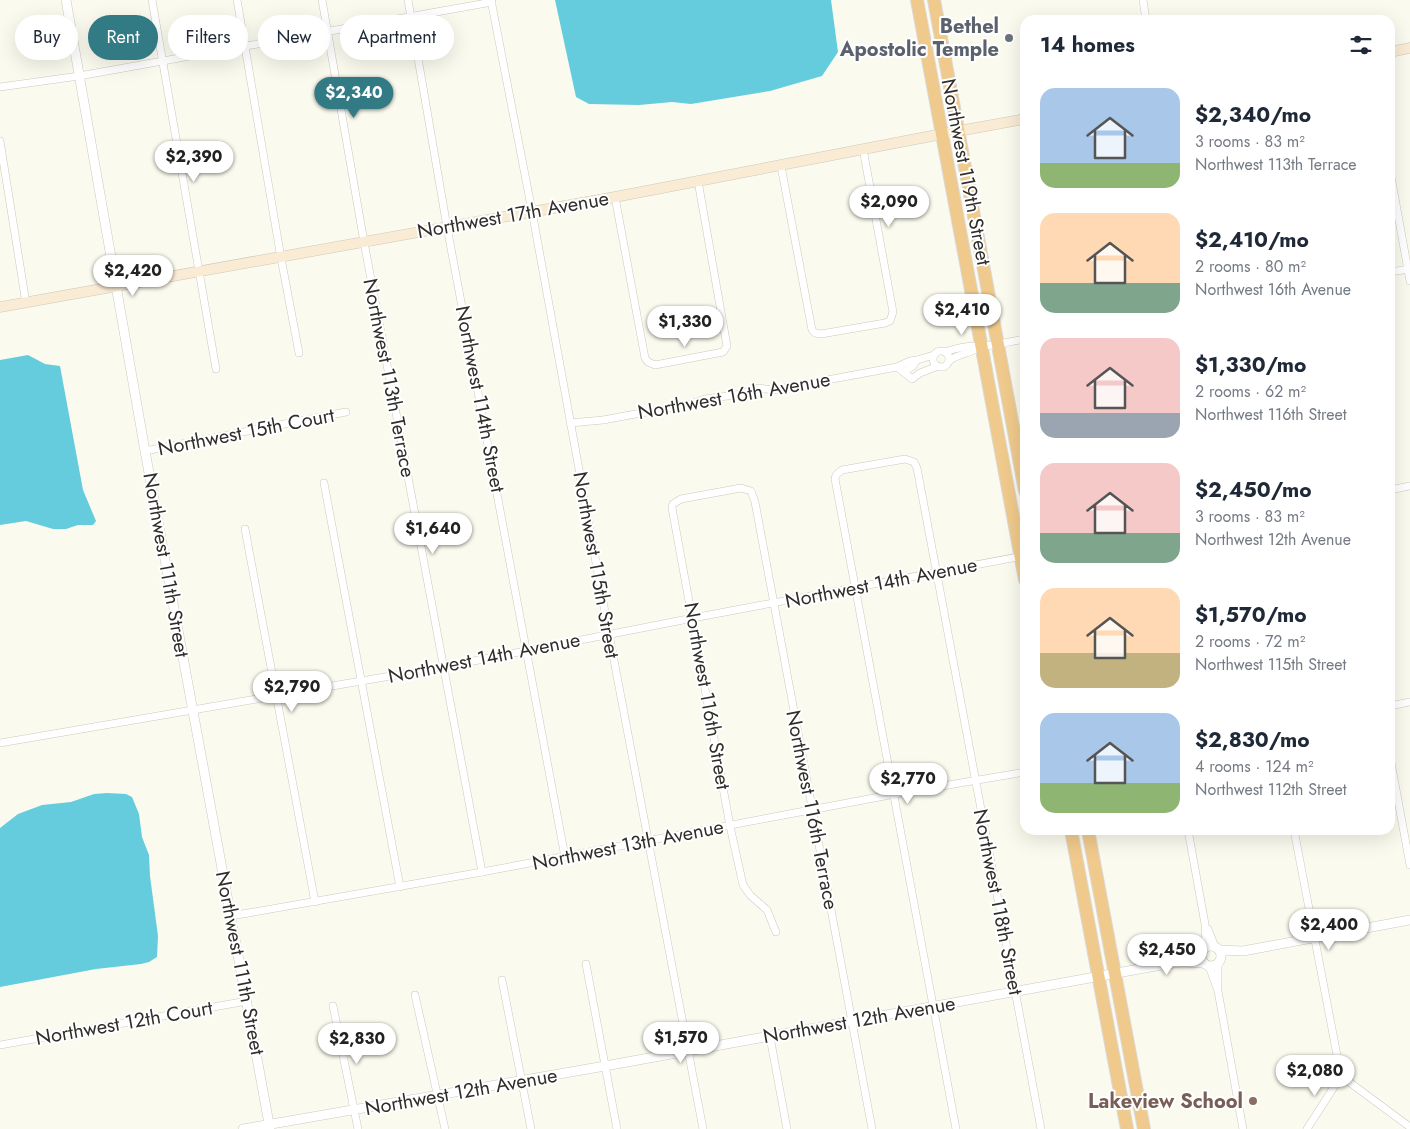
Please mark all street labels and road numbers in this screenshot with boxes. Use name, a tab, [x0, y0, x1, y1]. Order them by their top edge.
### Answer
street label: Northwest 119th Street	[934, 76, 998, 268]
street label: Northwest 17th Avenue	[415, 184, 611, 246]
street label: Northwest 113th Terrace	[355, 276, 423, 480]
street label: Northwest 114th Street	[448, 303, 512, 495]
street label: Northwest 16th Avenue	[635, 365, 833, 427]
street label: Northwest 15th Court	[155, 401, 337, 463]
street label: Northwest 115th Street	[565, 469, 627, 661]
street label: Northwest 111th Street	[135, 470, 197, 660]
street label: Northwest 14th Avenue	[782, 550, 980, 616]
street label: Northwest 116th Street	[676, 600, 738, 792]
street label: Northwest 14th Avenue	[385, 625, 583, 691]
street label: Northwest 116th Terrace	[778, 708, 846, 912]
street label: Northwest 118th Street	[966, 807, 1030, 998]
street label: Northwest 13th Avenue	[530, 812, 726, 878]
street label: Northwest 111th Street	[208, 868, 272, 1058]
street label: Northwest 12th Avenue	[761, 989, 957, 1051]
street label: Northwest 12th Court	[33, 993, 215, 1053]
street label: Northwest 12th Avenue	[363, 1061, 559, 1123]

